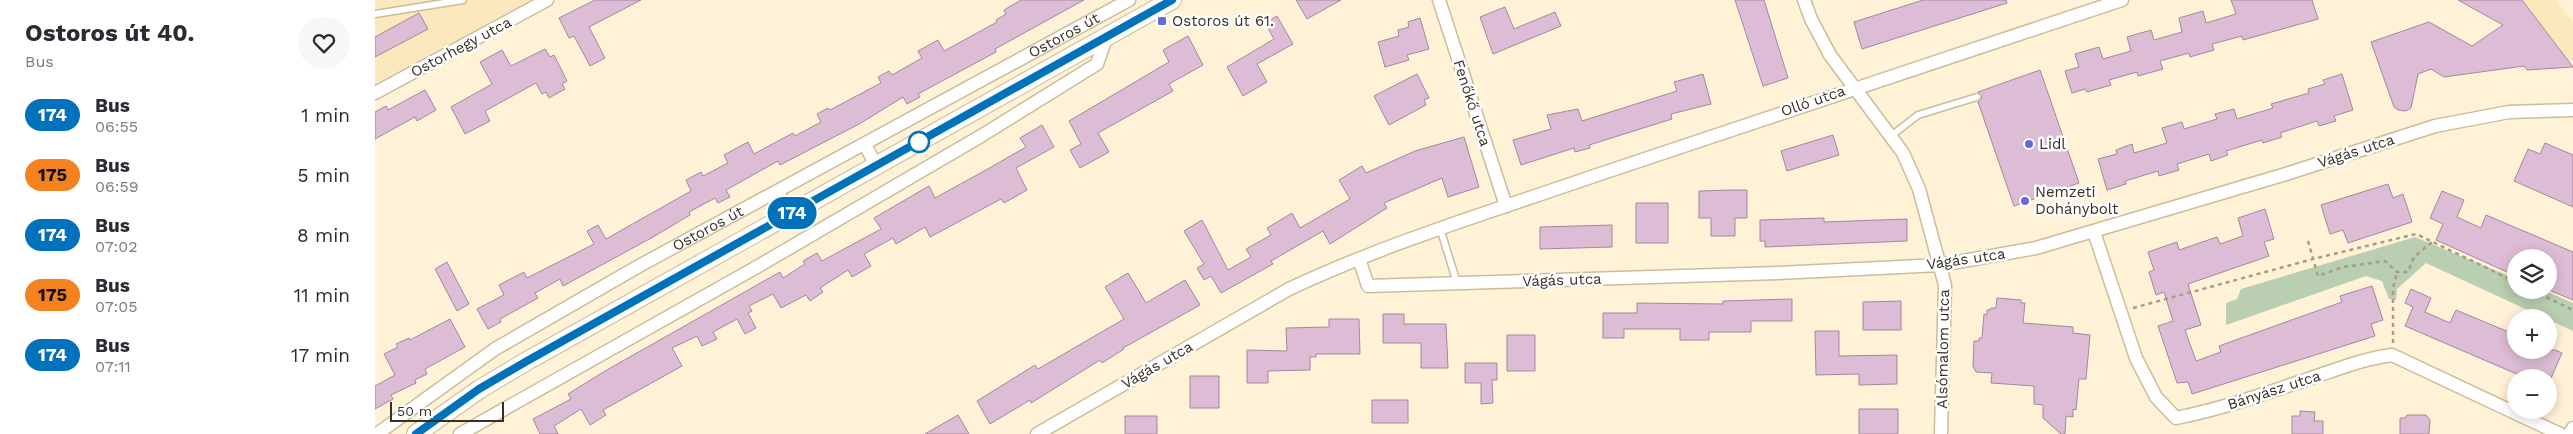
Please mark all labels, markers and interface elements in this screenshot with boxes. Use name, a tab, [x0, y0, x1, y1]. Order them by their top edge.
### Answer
street label: Ostoros út	[1025, 9, 1103, 62]
place label: Ostoros út 61.	[1172, 12, 1274, 30]
street label: Ostorhegy utca	[408, 13, 515, 81]
marker: Ostoros út 61.	[1156, 15, 1168, 27]
button: heart	[298, 17, 350, 69]
text: Ostoros út 40.	[25, 19, 194, 47]
text: Bus	[25, 52, 54, 71]
street label: Fenőkő utca	[1450, 57, 1495, 149]
street label: Olló utca	[1778, 81, 1848, 120]
text: Bus	[95, 94, 130, 117]
text: 174	[38, 104, 67, 125]
text: 1 min	[301, 104, 350, 127]
text: 06:55	[95, 117, 138, 136]
street label: Vágás utca	[2316, 130, 2397, 172]
unlabelled marker	[908, 131, 930, 153]
place label: Lidl	[2039, 135, 2066, 153]
marker: Lidl	[2023, 138, 2035, 150]
text: Bus	[95, 154, 130, 177]
text: 175	[38, 164, 67, 185]
text: 5 min	[298, 164, 350, 187]
text: 06:59	[95, 177, 139, 196]
place label: Nemzeti Dohánybolt	[2035, 183, 2119, 218]
marker: Nemzeti Dohánybolt	[2019, 195, 2031, 207]
line badge: 174	[763, 197, 821, 229]
street label: Ostoros út	[669, 202, 747, 255]
text: 174	[778, 202, 806, 223]
text: Bus	[95, 214, 130, 237]
text: 174	[38, 224, 67, 245]
text: 8 min	[297, 224, 350, 247]
text: 07:02	[95, 237, 138, 256]
street label: Vágás utca	[1926, 245, 2007, 273]
map controls	[2507, 249, 2557, 419]
button: layers	[2507, 249, 2557, 299]
street label: Vágás utca	[1522, 270, 1602, 290]
text: Bus	[95, 274, 130, 297]
text: 175	[38, 284, 67, 305]
text: 11 min	[294, 284, 350, 307]
street label: Alsómalom utca	[1933, 289, 1953, 409]
text: 07:05	[95, 297, 138, 316]
button: +	[2507, 309, 2557, 359]
text: Bus	[95, 334, 130, 357]
street label: Vágás utca	[1118, 337, 1196, 393]
text: 174	[38, 344, 67, 365]
text: 17 min	[291, 344, 350, 367]
text: 07:11	[95, 357, 131, 376]
street label: Bányász utca	[2225, 366, 2323, 414]
button: −	[2507, 369, 2557, 419]
scale bar	[390, 399, 504, 422]
text: 50 m	[397, 403, 432, 419]

